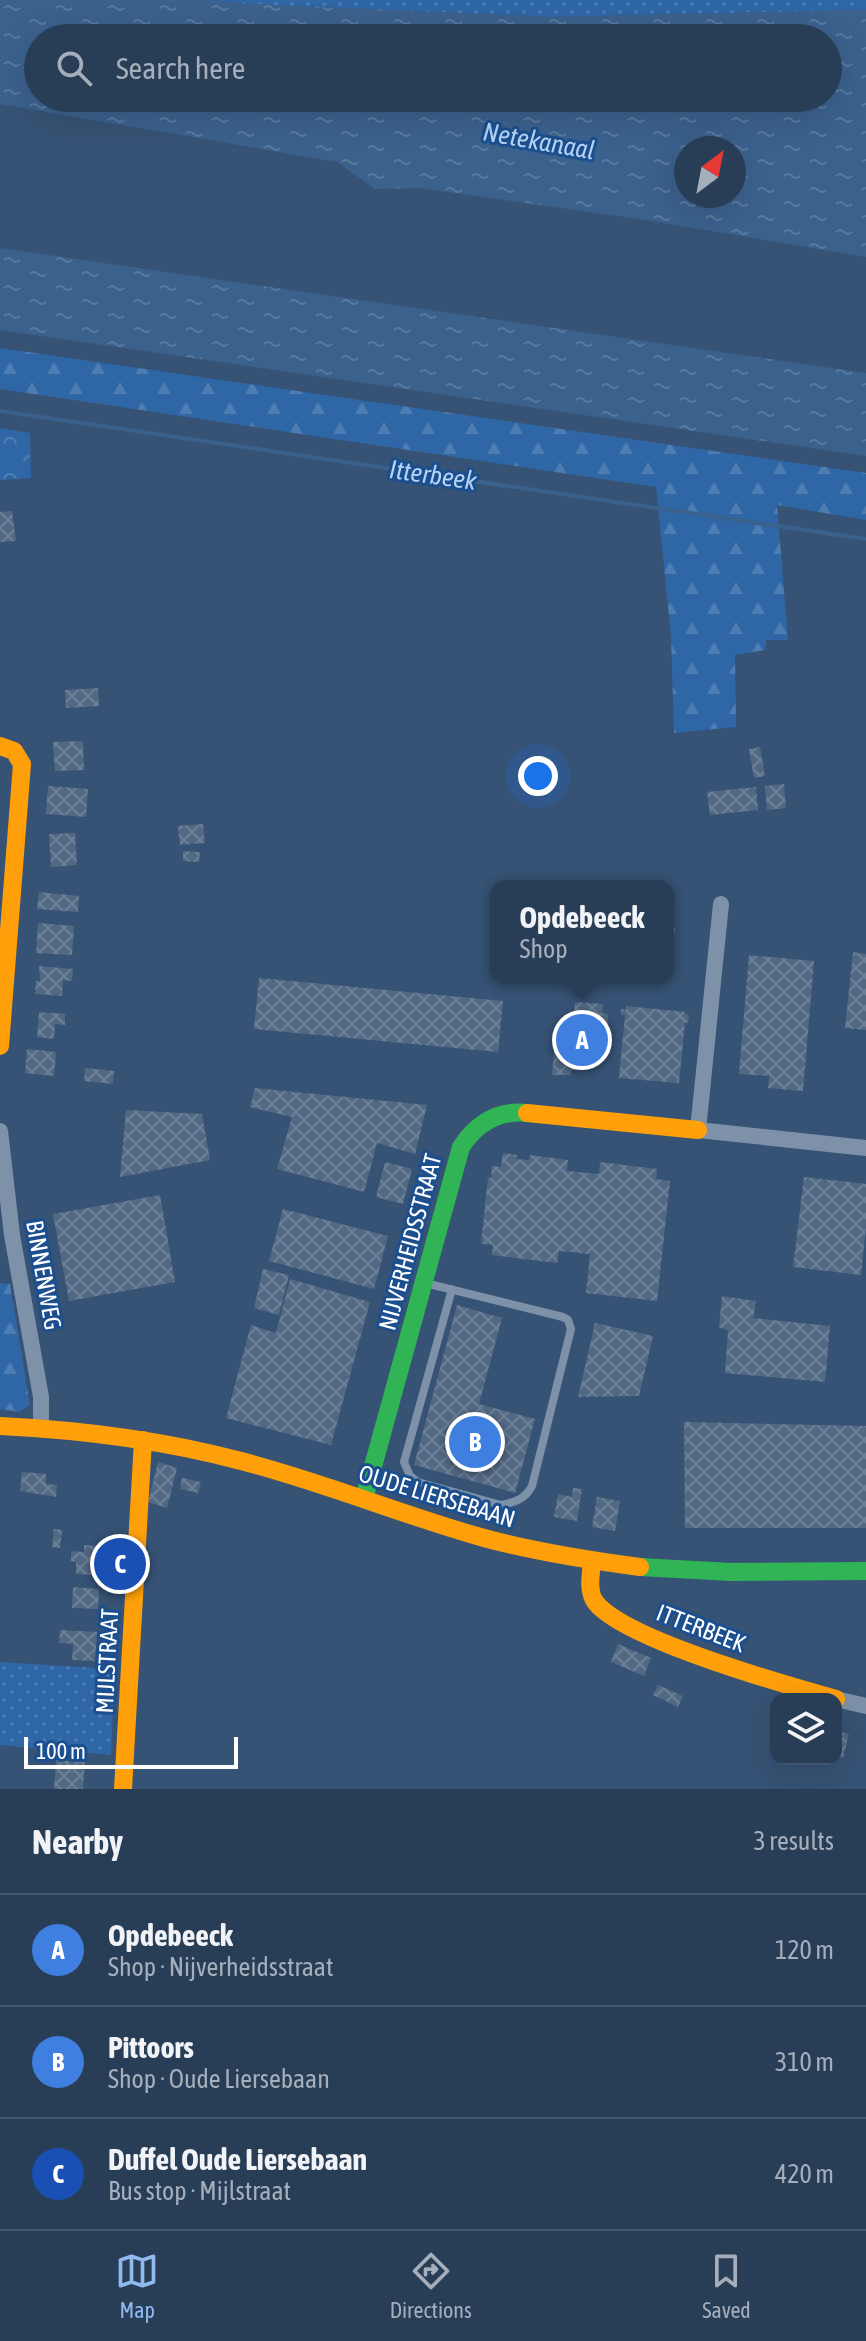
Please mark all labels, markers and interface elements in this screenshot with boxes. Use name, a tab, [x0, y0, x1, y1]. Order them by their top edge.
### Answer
search box	[24, 24, 842, 112]
icon: search	[52, 46, 96, 90]
text: Search here	[116, 51, 245, 85]
water label: Netekanaal	[481, 116, 597, 166]
north arrow	[674, 136, 746, 208]
water label: Itterbeek	[387, 454, 479, 496]
your location	[518, 756, 558, 796]
popup	[490, 880, 674, 984]
text: Opdebeeck	[519, 900, 645, 934]
text: Shop	[519, 934, 568, 964]
pin: A	[556, 1010, 608, 1070]
street label: NIJVERHEIDSSTRAAT	[373, 1150, 447, 1333]
street label: BINNENWEG	[21, 1218, 67, 1332]
pin: B	[449, 1412, 501, 1472]
street label: OUDE LIERSEBAAN	[356, 1459, 518, 1533]
pin: C	[94, 1534, 146, 1594]
street label: ITTERBEEK	[653, 1599, 749, 1657]
street label: MIJLSTRAAT	[91, 1607, 123, 1714]
map controls	[770, 1693, 842, 1765]
button: layers	[770, 1693, 842, 1765]
scale bar	[24, 1733, 238, 1769]
text: 100 m	[36, 1738, 86, 1764]
text: Nearby	[32, 1822, 123, 1861]
text: 3 results	[753, 1826, 834, 1856]
text: Opdebeeck	[108, 1918, 233, 1952]
text: A	[52, 1935, 64, 1965]
text: 120 m	[775, 1935, 834, 1965]
text: Shop · Nijverheidsstraat	[108, 1952, 333, 1982]
text: Pittoors	[108, 2030, 194, 2064]
text: B	[52, 2047, 64, 2077]
text: 310 m	[775, 2047, 834, 2077]
text: Shop · Oude Liersebaan	[108, 2064, 330, 2094]
text: Duffel Oude Liersebaan	[108, 2142, 367, 2176]
text: C	[52, 2159, 64, 2189]
text: 420 m	[775, 2159, 834, 2189]
text: Bus stop · Mijlstraat	[108, 2176, 291, 2206]
tab: Map	[115, 2249, 159, 2323]
tab: Directions	[390, 2249, 472, 2323]
tab: Saved	[702, 2249, 751, 2323]

